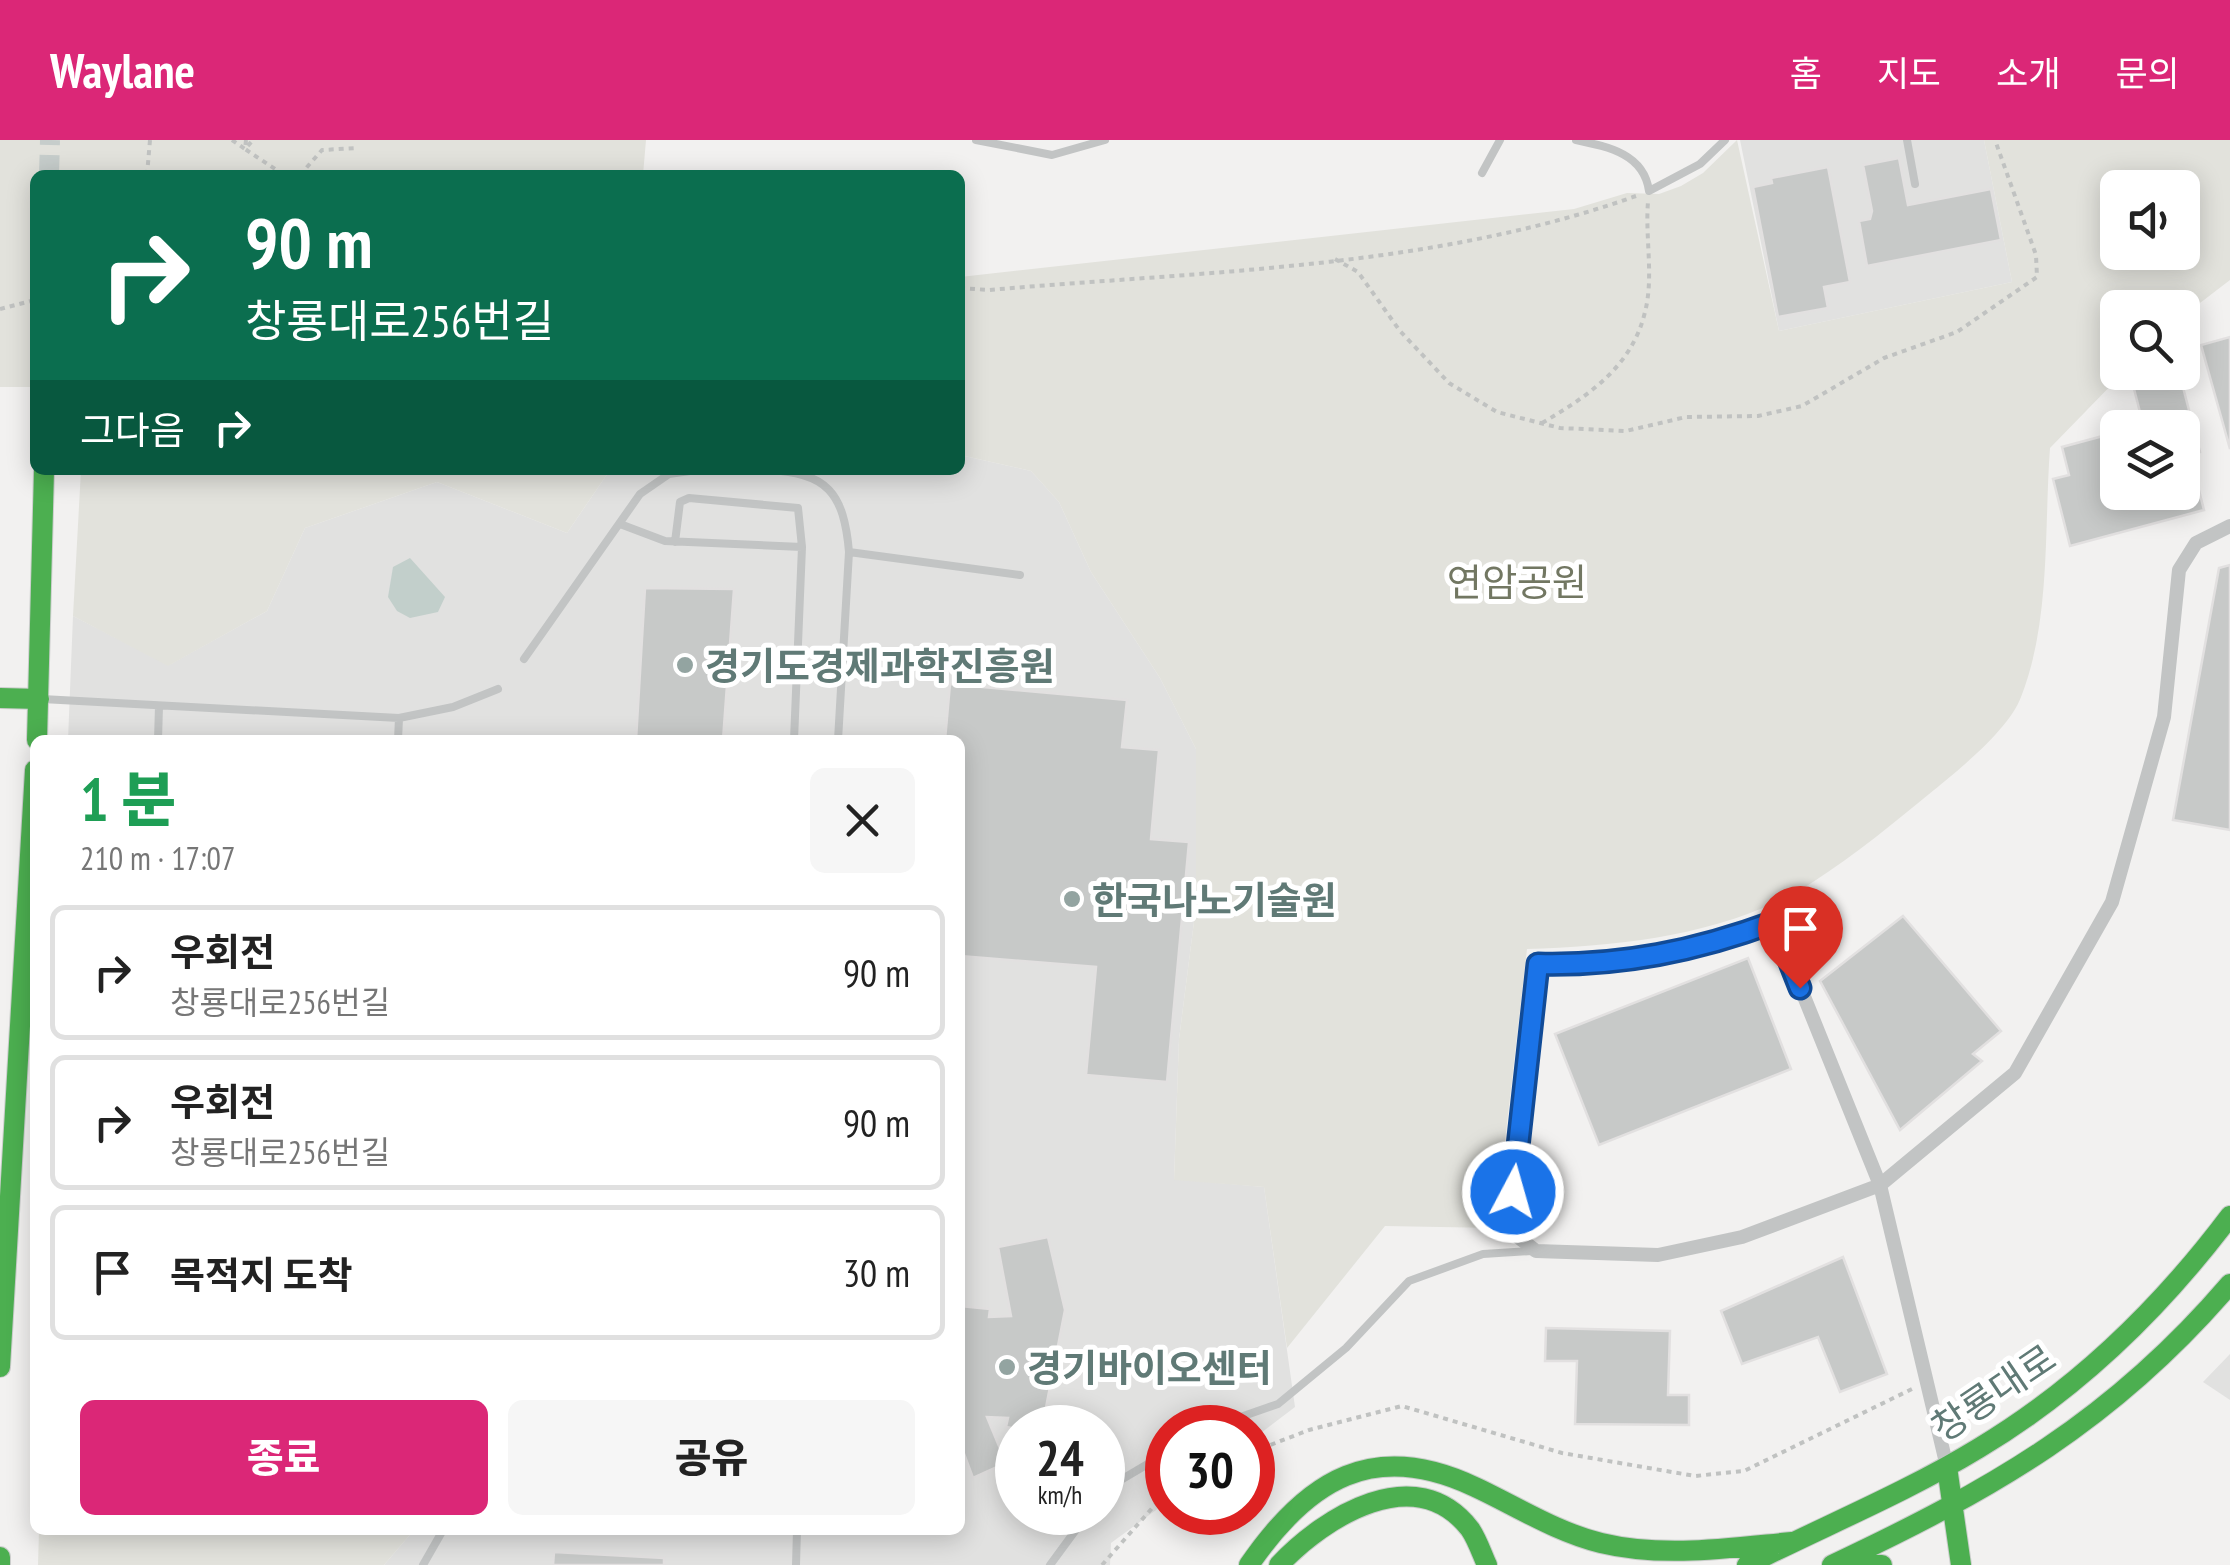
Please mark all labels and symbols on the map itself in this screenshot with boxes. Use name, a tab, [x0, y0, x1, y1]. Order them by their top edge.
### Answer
park label: 연암공원	[1447, 557, 1587, 606]
place label: 경기도경제과학진흥원	[705, 641, 1055, 690]
marker: 경기도경제과학진흥원	[674, 654, 696, 676]
place label: 한국나노기술원	[1092, 875, 1337, 924]
pin	[1758, 886, 1843, 989]
marker: 한국나노기술원	[1061, 888, 1083, 910]
position arrow	[1461, 1140, 1565, 1244]
street label: 창룡대로	[1921, 1333, 2065, 1451]
place label: 경기바이오센터	[1027, 1343, 1272, 1392]
marker: 경기바이오센터	[996, 1356, 1018, 1378]
speed limit sign: 30	[1145, 1405, 1275, 1535]

